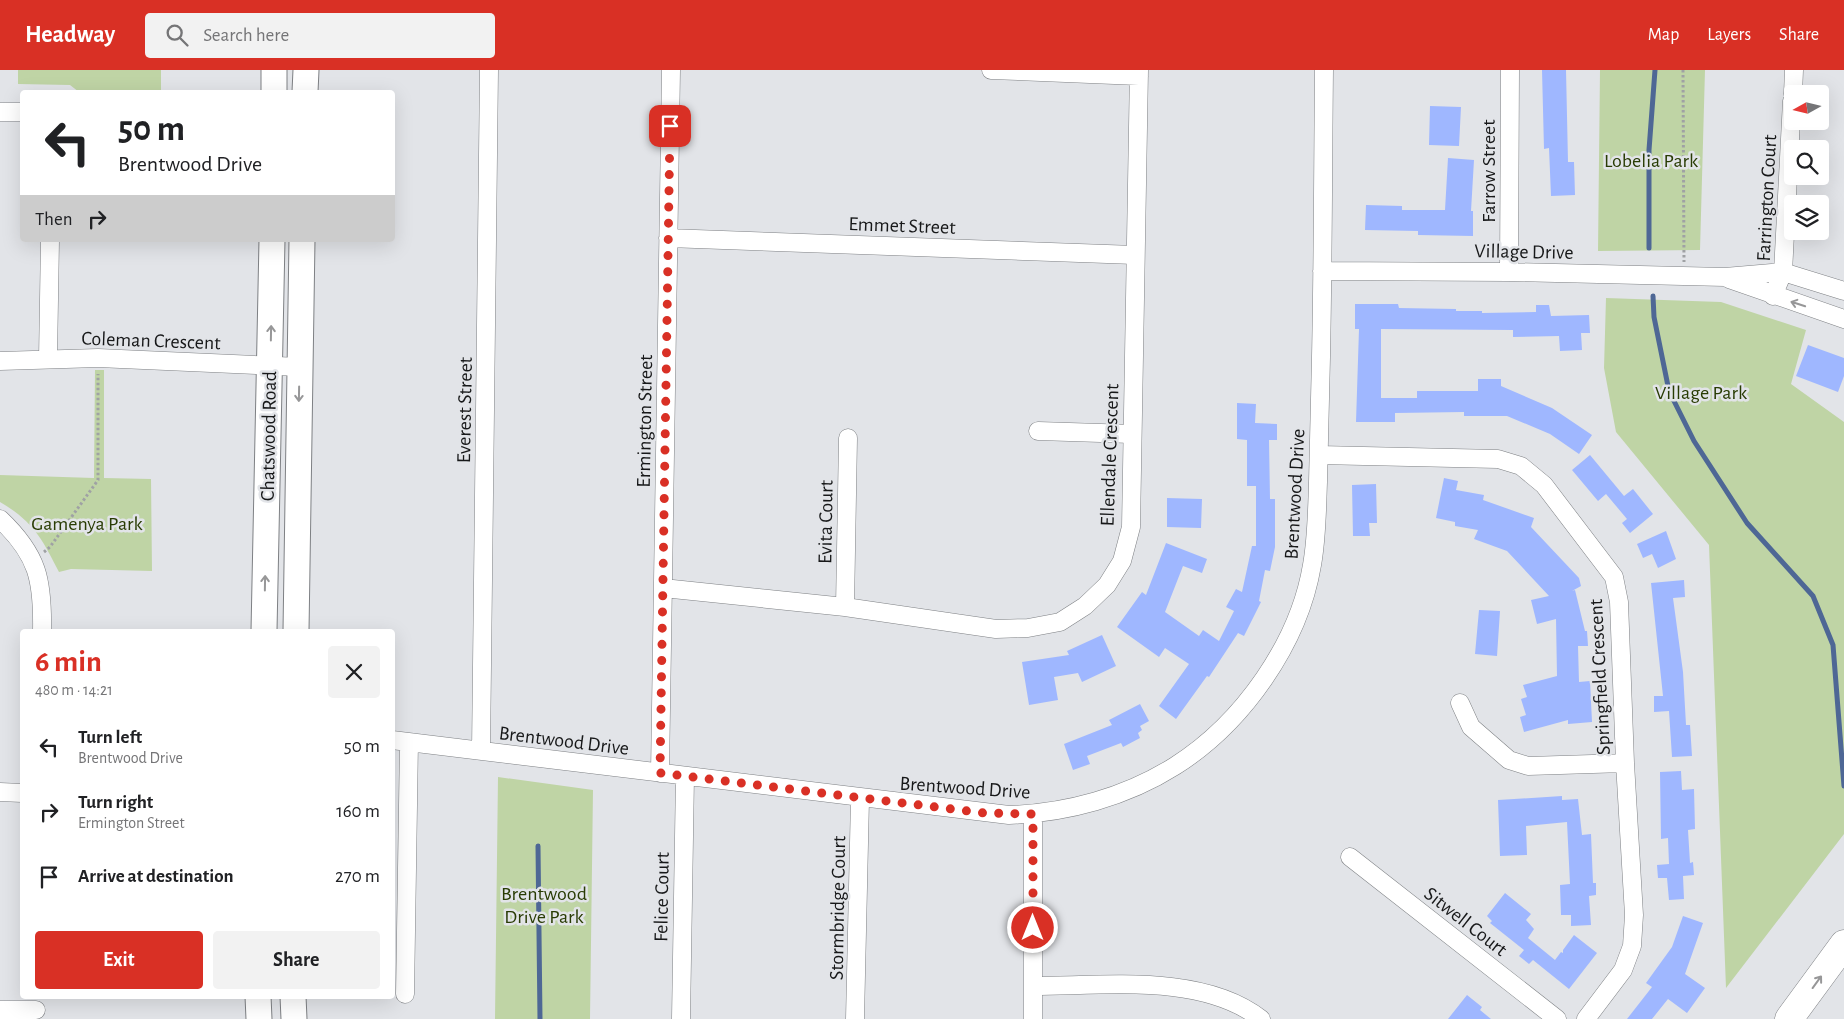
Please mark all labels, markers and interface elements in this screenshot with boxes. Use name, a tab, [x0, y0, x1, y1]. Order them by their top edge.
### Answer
search box	[145, 13, 495, 58]
icon: search	[163, 21, 191, 49]
text: Headway	[25, 23, 115, 47]
text: Search here	[203, 26, 289, 45]
text: Map	[1648, 26, 1679, 44]
text: Layers	[1707, 26, 1751, 44]
text: Share	[1779, 26, 1819, 44]
north arrow	[1784, 85, 1829, 130]
map controls	[1784, 85, 1829, 240]
pin	[649, 105, 691, 147]
icon: left	[35, 110, 100, 175]
text: 50 m	[118, 112, 185, 147]
icon: arrive	[656, 112, 684, 140]
street label: Farrow Street	[1479, 119, 1499, 223]
street label: Farrington Court	[1754, 134, 1780, 262]
button: search	[1784, 140, 1829, 185]
park label: Lobelia Park	[1604, 151, 1698, 171]
text: Brentwood Drive	[118, 153, 262, 175]
button: layers	[1784, 195, 1829, 240]
icon: right	[83, 205, 111, 233]
text: Then	[35, 210, 73, 229]
street label: Emmet Street	[848, 214, 957, 238]
street label: Village Drive	[1474, 241, 1574, 263]
one-way arrow	[1790, 299, 1806, 308]
one-way arrow	[266, 325, 276, 341]
street label: Coleman Crescent	[81, 329, 222, 353]
street label: Ermington Street	[634, 354, 656, 488]
street label: Everest Street	[454, 356, 476, 463]
street label: Chatswood Road	[258, 371, 280, 501]
street label: Ellendale Crescent	[1098, 383, 1123, 527]
park label: Village Park	[1655, 383, 1747, 403]
one-way arrow	[295, 385, 304, 401]
street label: Brentwood Drive	[1282, 428, 1308, 560]
street label: Evita Court	[815, 479, 837, 564]
park label: Gamenya Park	[31, 514, 143, 534]
one-way arrow	[260, 575, 270, 591]
street label: Springfield Crescent	[1586, 598, 1614, 756]
button: close	[328, 646, 380, 698]
text: 6 min	[35, 647, 102, 677]
text: 480 m · 14:21	[35, 682, 113, 698]
street label: Brentwood Drive	[498, 723, 630, 759]
text: Turn left	[78, 728, 142, 747]
icon: left	[35, 733, 63, 761]
text: 50 m	[344, 737, 380, 756]
text: Brentwood Drive	[78, 750, 183, 766]
street label: Brentwood Drive	[899, 773, 1031, 803]
text: Turn right	[78, 793, 153, 812]
icon: right	[35, 798, 63, 826]
text: 160 m	[336, 802, 380, 821]
text: Ermington Street	[78, 815, 185, 831]
street label: Stormbridge Court	[827, 835, 849, 980]
street label: Felice Court	[651, 851, 673, 942]
icon: arrive	[35, 863, 63, 891]
text: Arrive at destination	[78, 867, 234, 886]
text: 270 m	[335, 867, 380, 886]
street label: Sitwell Court	[1420, 883, 1511, 960]
park label: Brentwood Drive Park	[501, 884, 587, 927]
position arrow	[1006, 901, 1058, 953]
button: Exit	[35, 931, 203, 989]
button: Share	[213, 931, 380, 989]
one-way arrow	[1811, 976, 1822, 989]

